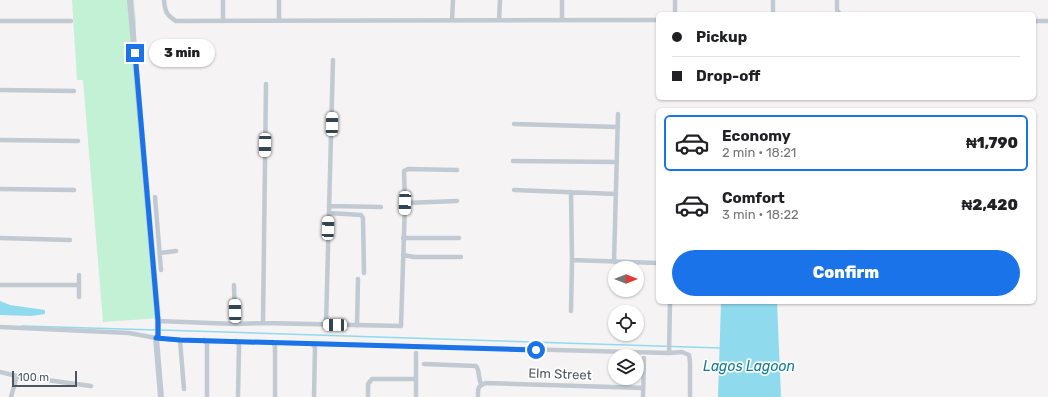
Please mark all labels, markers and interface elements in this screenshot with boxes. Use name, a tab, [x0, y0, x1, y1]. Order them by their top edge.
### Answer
text: Pickup	[696, 28, 747, 46]
callout: 3 min	[149, 39, 215, 67]
route end	[126, 44, 144, 62]
text: 3 min	[164, 45, 200, 60]
text: Drop-off	[696, 67, 760, 85]
car	[326, 112, 338, 136]
icon: car	[674, 125, 710, 161]
text: Economy	[722, 127, 791, 145]
car	[259, 133, 271, 157]
text: ₦1,790	[966, 134, 1018, 152]
text: 2 min · 18:21	[722, 145, 796, 160]
icon: car	[674, 187, 710, 223]
text: Comfort	[722, 189, 785, 207]
car	[399, 191, 411, 215]
text: ₦2,420	[961, 196, 1018, 214]
text: 3 min · 18:22	[722, 207, 799, 222]
car	[322, 216, 334, 240]
button: Confirm	[672, 250, 1020, 296]
north arrow	[608, 261, 644, 297]
map controls	[608, 261, 644, 385]
car	[229, 299, 241, 323]
button: locate	[608, 305, 644, 341]
car	[323, 319, 347, 331]
route start	[527, 341, 545, 359]
button: layers	[608, 349, 644, 385]
water label: Lagos Lagoon	[703, 358, 795, 375]
street label: Elm Street	[528, 365, 592, 383]
scale bar	[12, 369, 77, 388]
text: 100 m	[18, 371, 49, 384]

